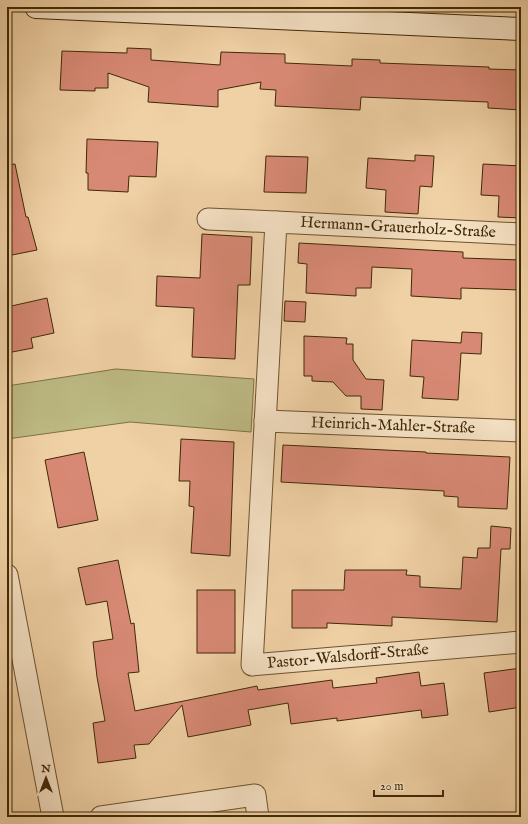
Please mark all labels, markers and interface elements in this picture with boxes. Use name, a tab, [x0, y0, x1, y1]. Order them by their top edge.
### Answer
street label: Hermann-Grauerholz-Straße	[300, 213, 496, 243]
street label: Heinrich-Mahler-Straße	[311, 413, 475, 439]
street label: Pastor-Walsdorff-Straße	[266, 640, 430, 674]
north arrow	[26, 758, 66, 798]
text: N	[40, 762, 51, 776]
scale bar	[374, 772, 443, 798]
text: 20 m	[380, 779, 403, 794]

